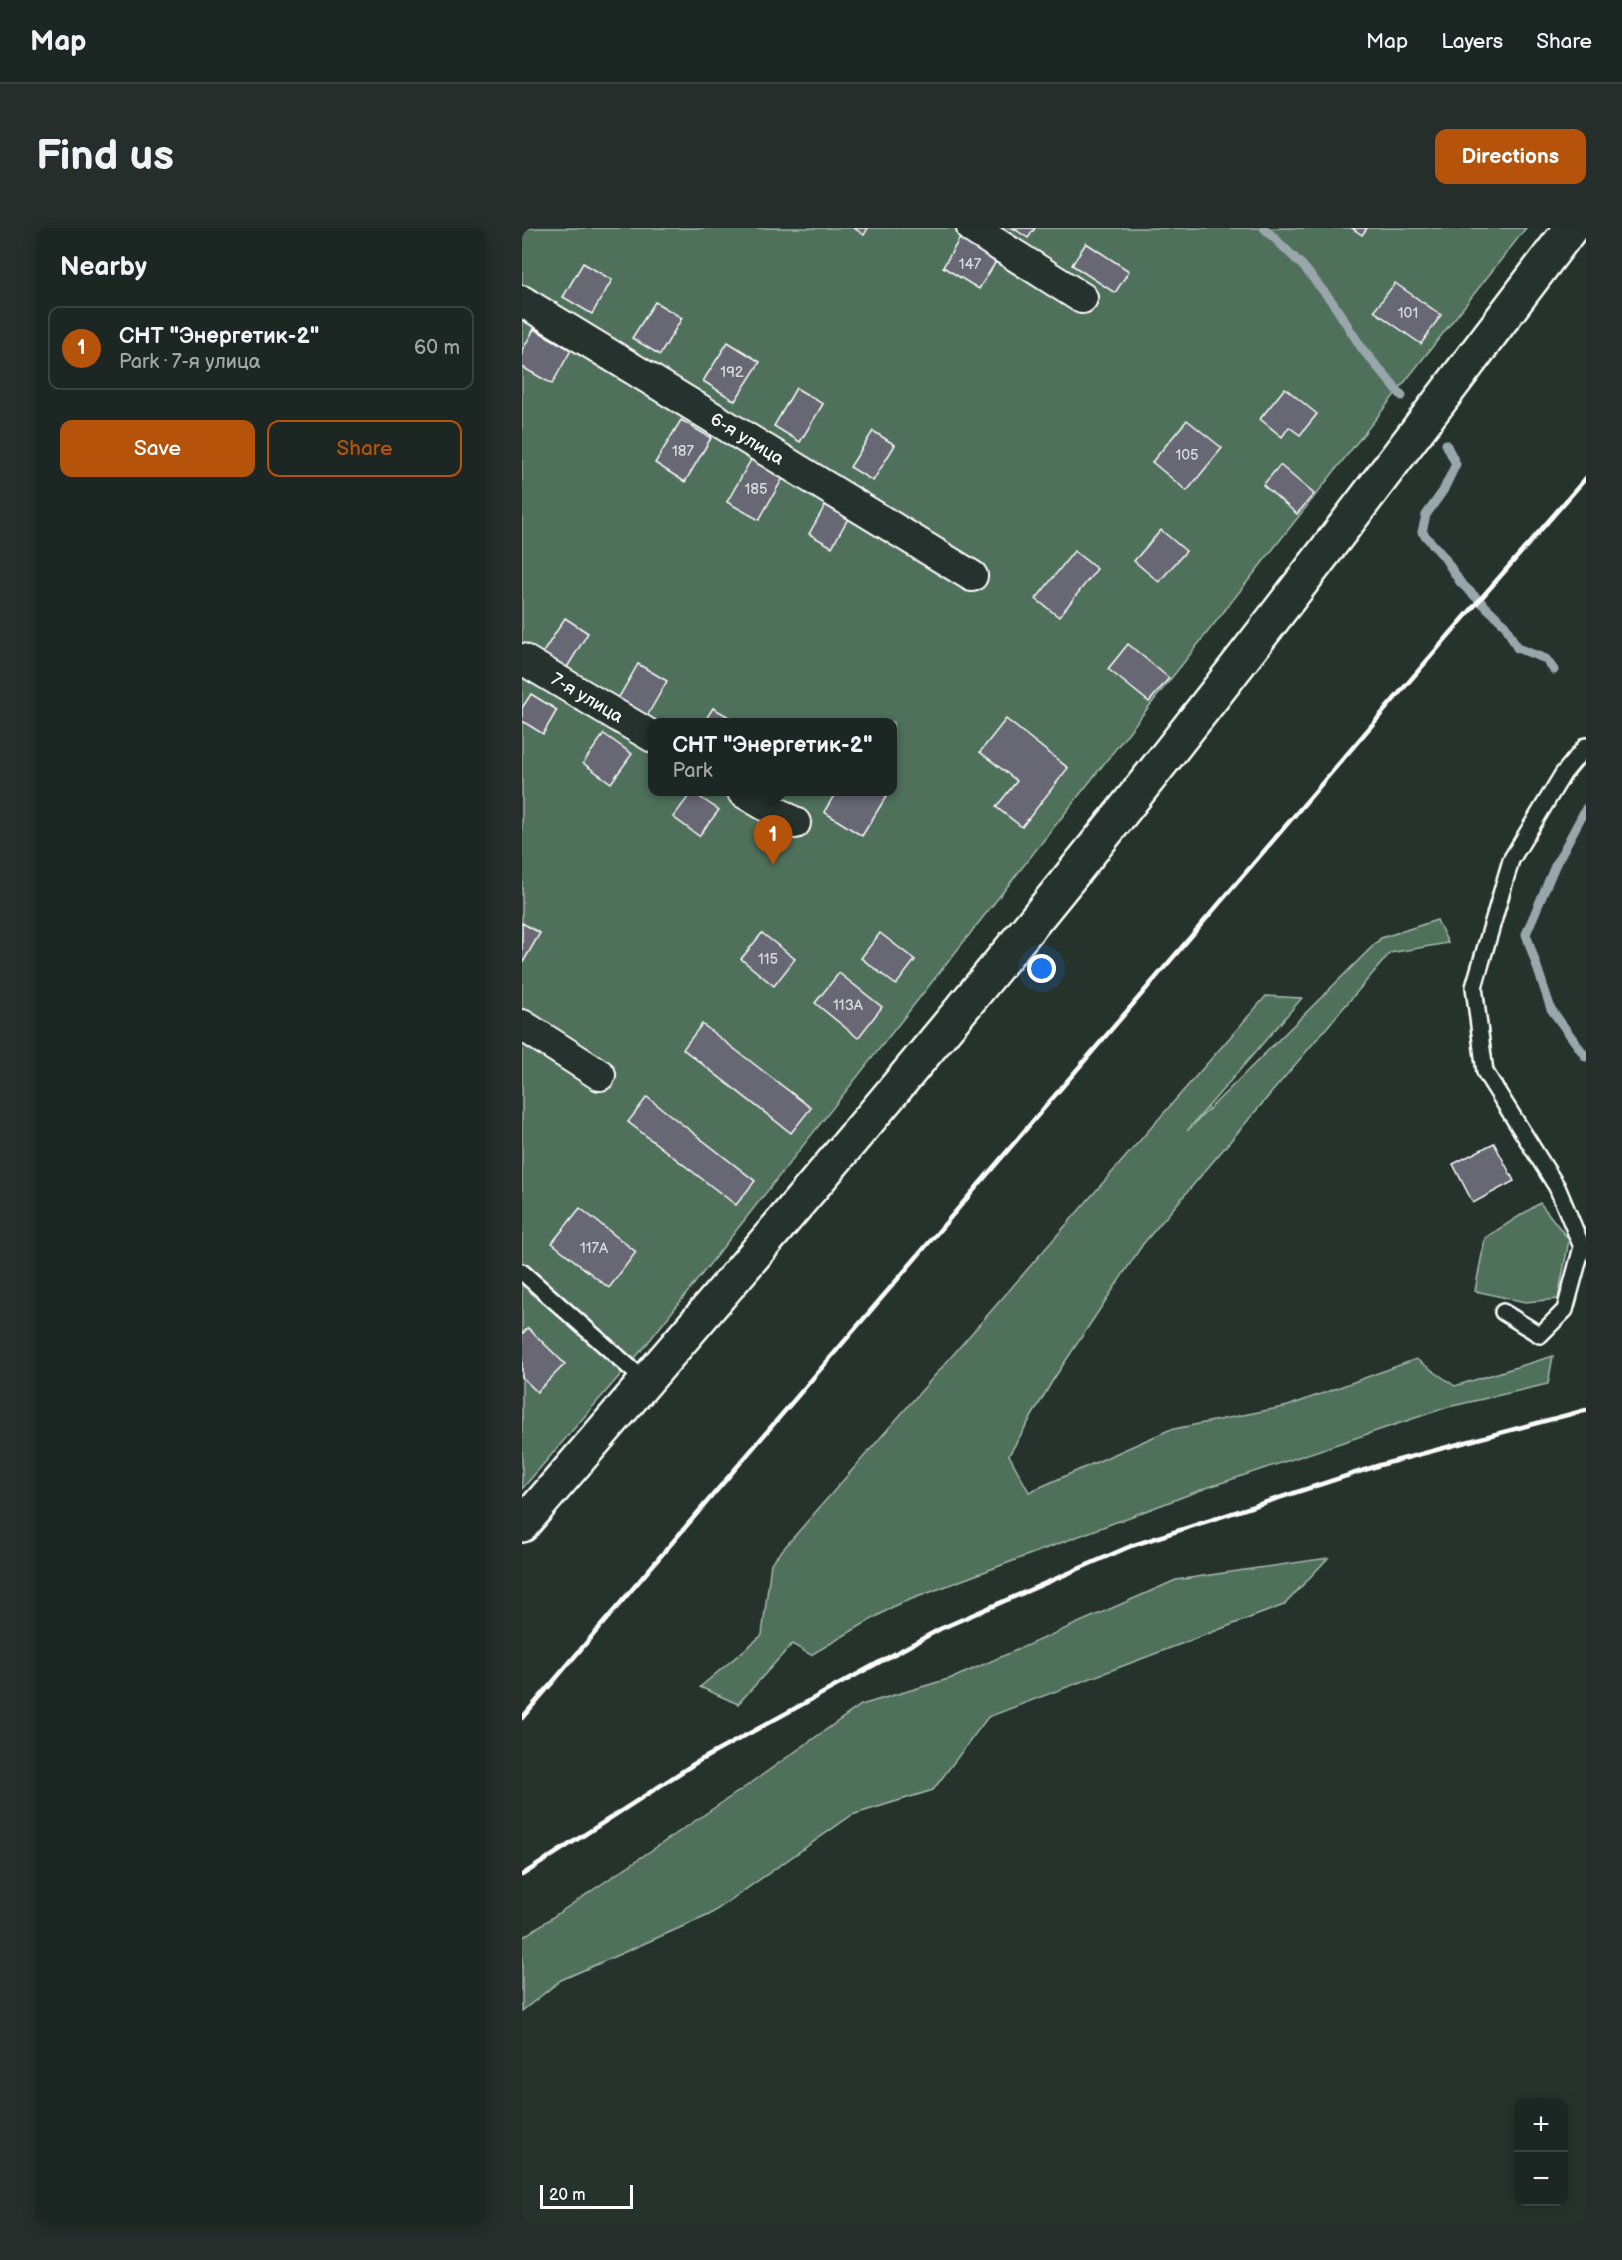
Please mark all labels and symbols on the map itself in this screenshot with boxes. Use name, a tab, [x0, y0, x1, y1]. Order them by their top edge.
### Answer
house number: 147	[959, 255, 982, 274]
house number: 101	[1398, 304, 1418, 323]
house number: 192	[720, 363, 744, 382]
street label: 6-я улица	[707, 408, 788, 469]
house number: 187	[672, 442, 695, 461]
house number: 105	[1175, 446, 1199, 465]
house number: 185	[744, 480, 768, 499]
street label: 7-я улица	[547, 668, 627, 728]
pin: 1	[754, 816, 792, 865]
house number: 115	[758, 950, 778, 969]
your location	[1027, 954, 1056, 983]
house number: 113А	[833, 996, 864, 1015]
house number: 117А	[580, 1239, 609, 1258]
scale bar	[540, 2182, 633, 2210]

